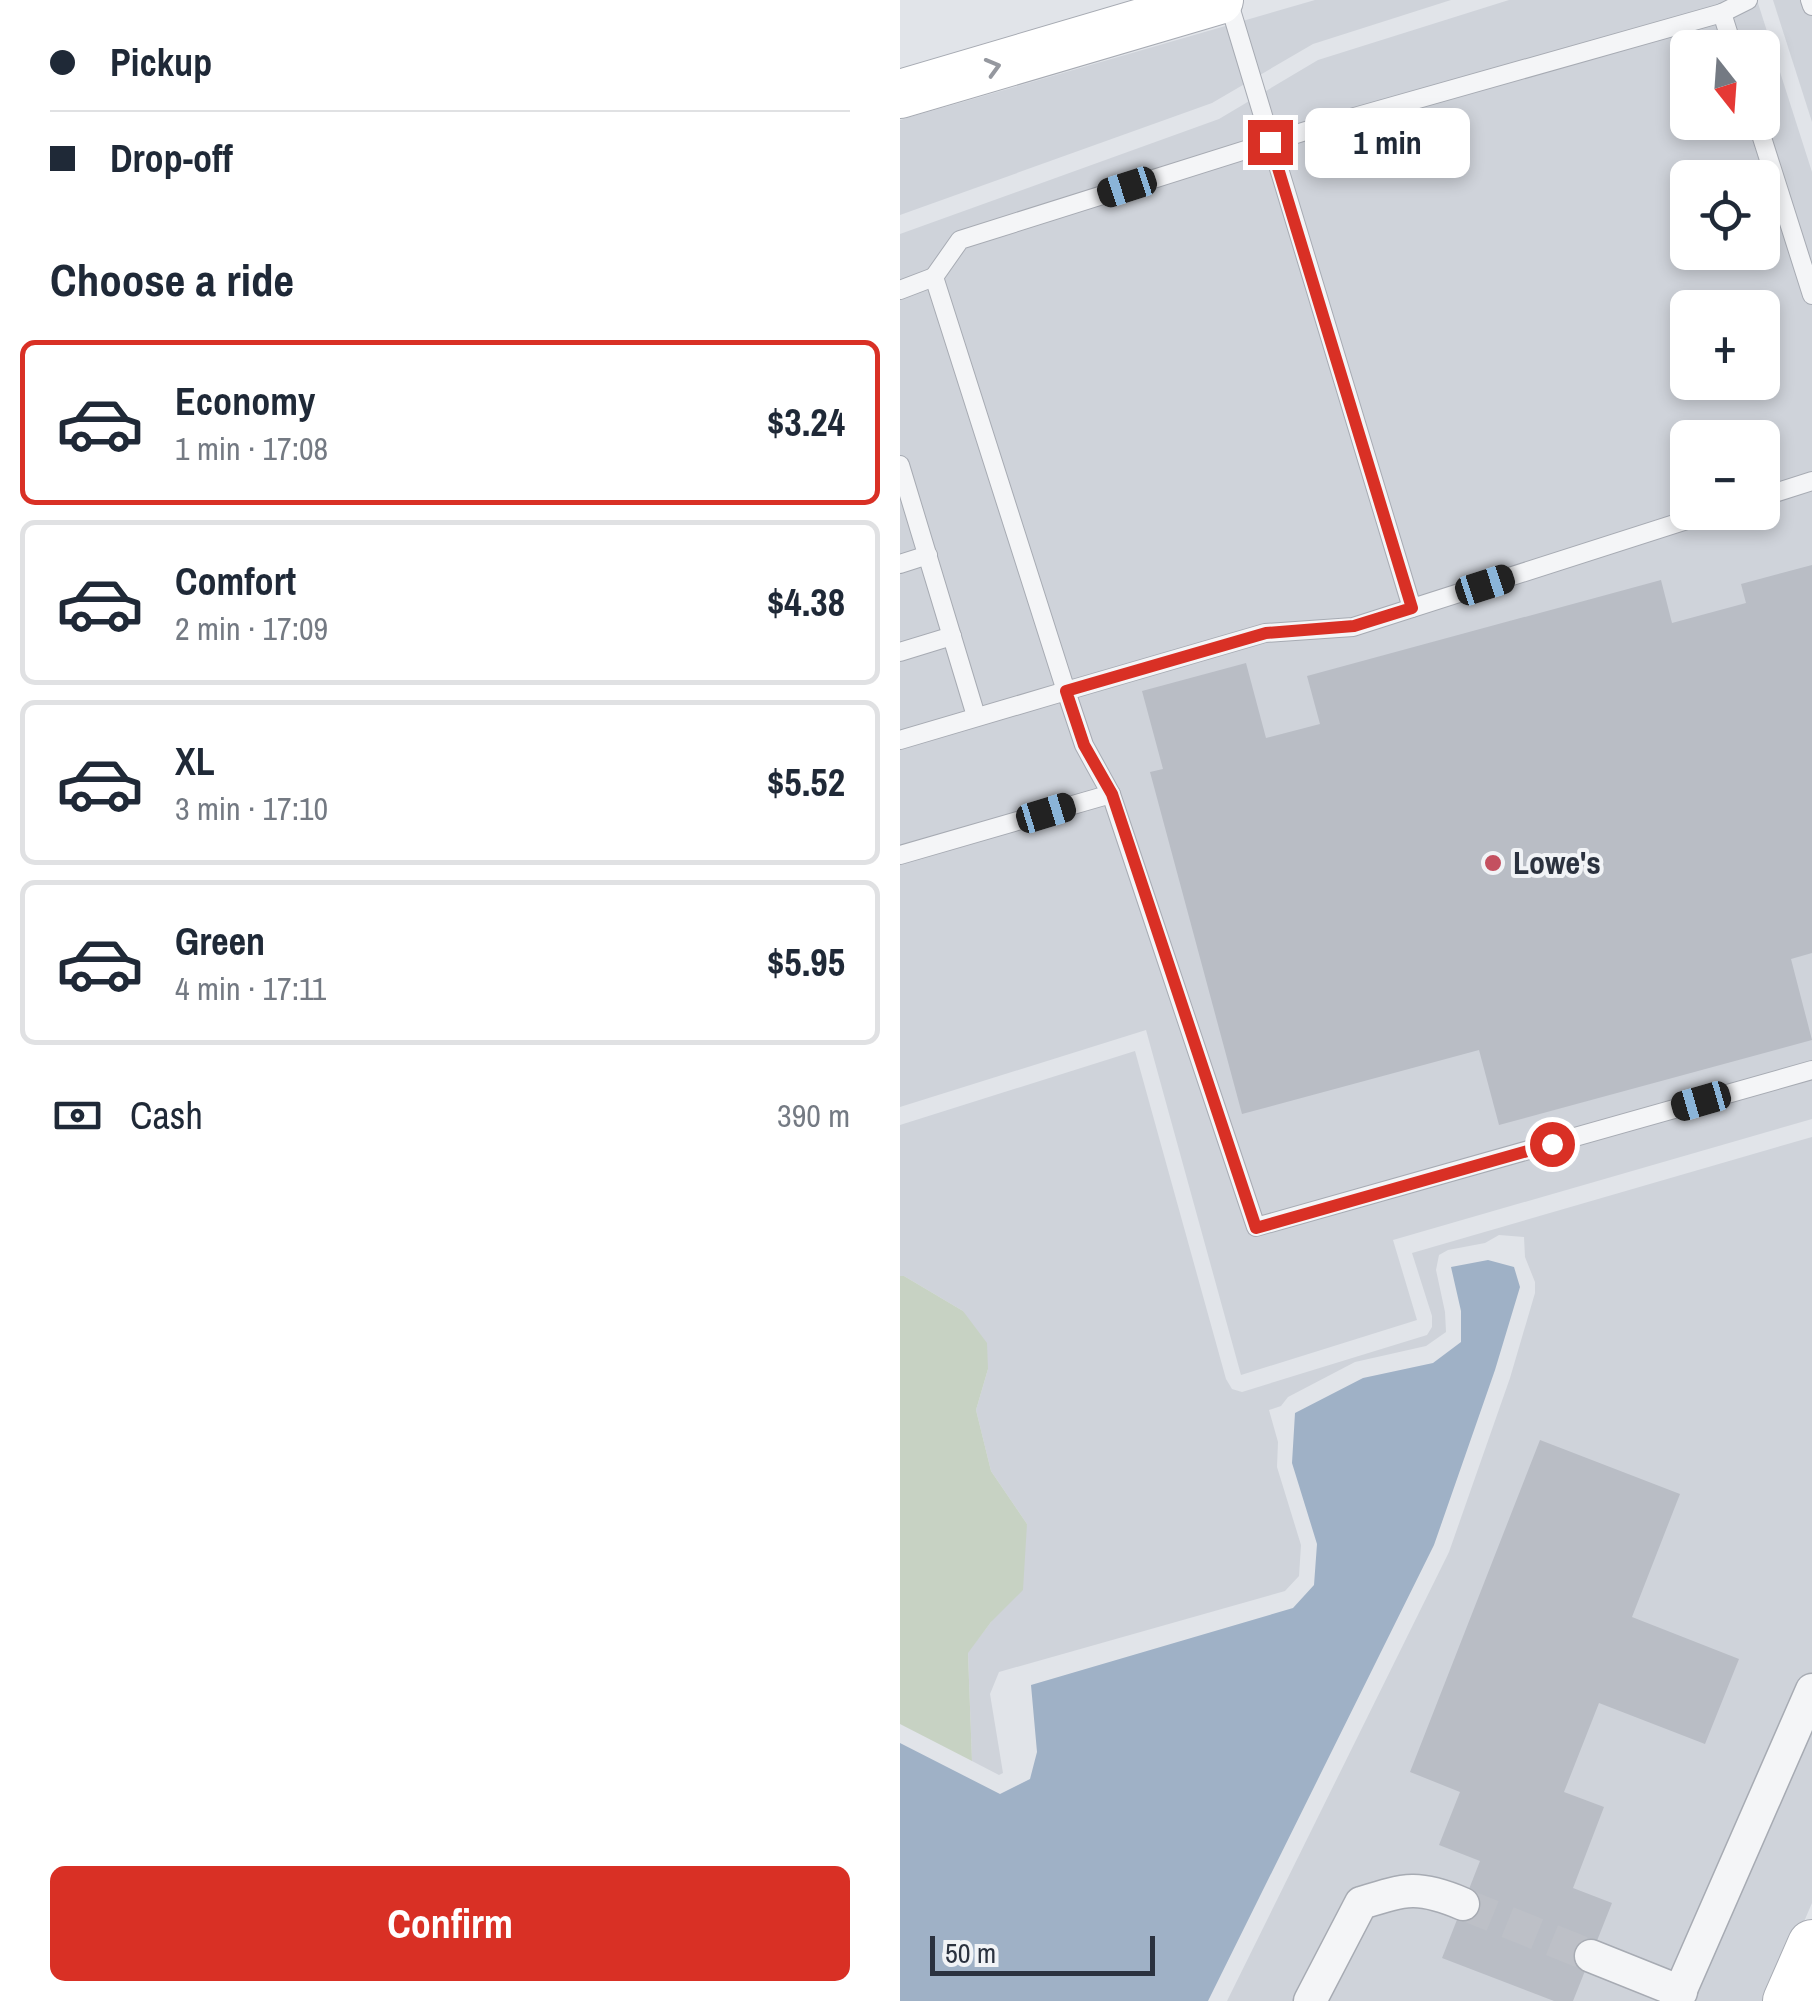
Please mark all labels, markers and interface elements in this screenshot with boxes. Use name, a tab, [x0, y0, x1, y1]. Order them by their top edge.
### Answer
north arrow	[1670, 30, 1780, 140]
map controls	[1670, 30, 1780, 530]
text: Pickup	[110, 37, 212, 88]
one-way arrow	[984, 58, 1001, 79]
callout: 1 min	[1305, 107, 1470, 177]
route end	[1248, 120, 1293, 165]
text: 1 min	[1353, 121, 1422, 164]
text: Drop-off	[110, 133, 233, 184]
button: locate	[1670, 160, 1780, 270]
car	[1094, 163, 1160, 211]
text: Choose a ride	[50, 249, 294, 310]
button: +	[1670, 290, 1780, 400]
text: Economy	[175, 376, 315, 427]
icon: car	[55, 378, 145, 468]
text: $3.24	[767, 397, 845, 448]
button: −	[1670, 420, 1780, 530]
text: 1 min · 17:08	[175, 427, 328, 470]
text: Comfort	[175, 556, 296, 607]
icon: car	[55, 558, 145, 648]
car	[1452, 561, 1518, 609]
text: $4.38	[767, 577, 845, 628]
text: 2 min · 17:09	[175, 607, 328, 650]
text: XL	[175, 736, 215, 787]
icon: car	[55, 738, 145, 828]
text: $5.52	[767, 757, 845, 808]
text: 3 min · 17:10	[175, 787, 328, 830]
car	[1013, 790, 1079, 836]
place label: Lowe's	[1513, 841, 1601, 884]
marker: Lowe's	[1482, 852, 1504, 874]
text: Green	[175, 916, 265, 967]
icon: car	[55, 918, 145, 1008]
text: $5.95	[767, 937, 845, 988]
text: 4 min · 17:11	[175, 967, 326, 1010]
car	[1668, 1078, 1734, 1124]
icon: cash	[50, 1088, 105, 1143]
text: Cash	[130, 1090, 203, 1141]
text: 390 m	[777, 1094, 850, 1137]
route start	[1530, 1122, 1575, 1167]
button: Confirm	[50, 1866, 850, 1981]
scale bar	[930, 1931, 1155, 1976]
text: 50 m	[945, 1934, 996, 1972]

